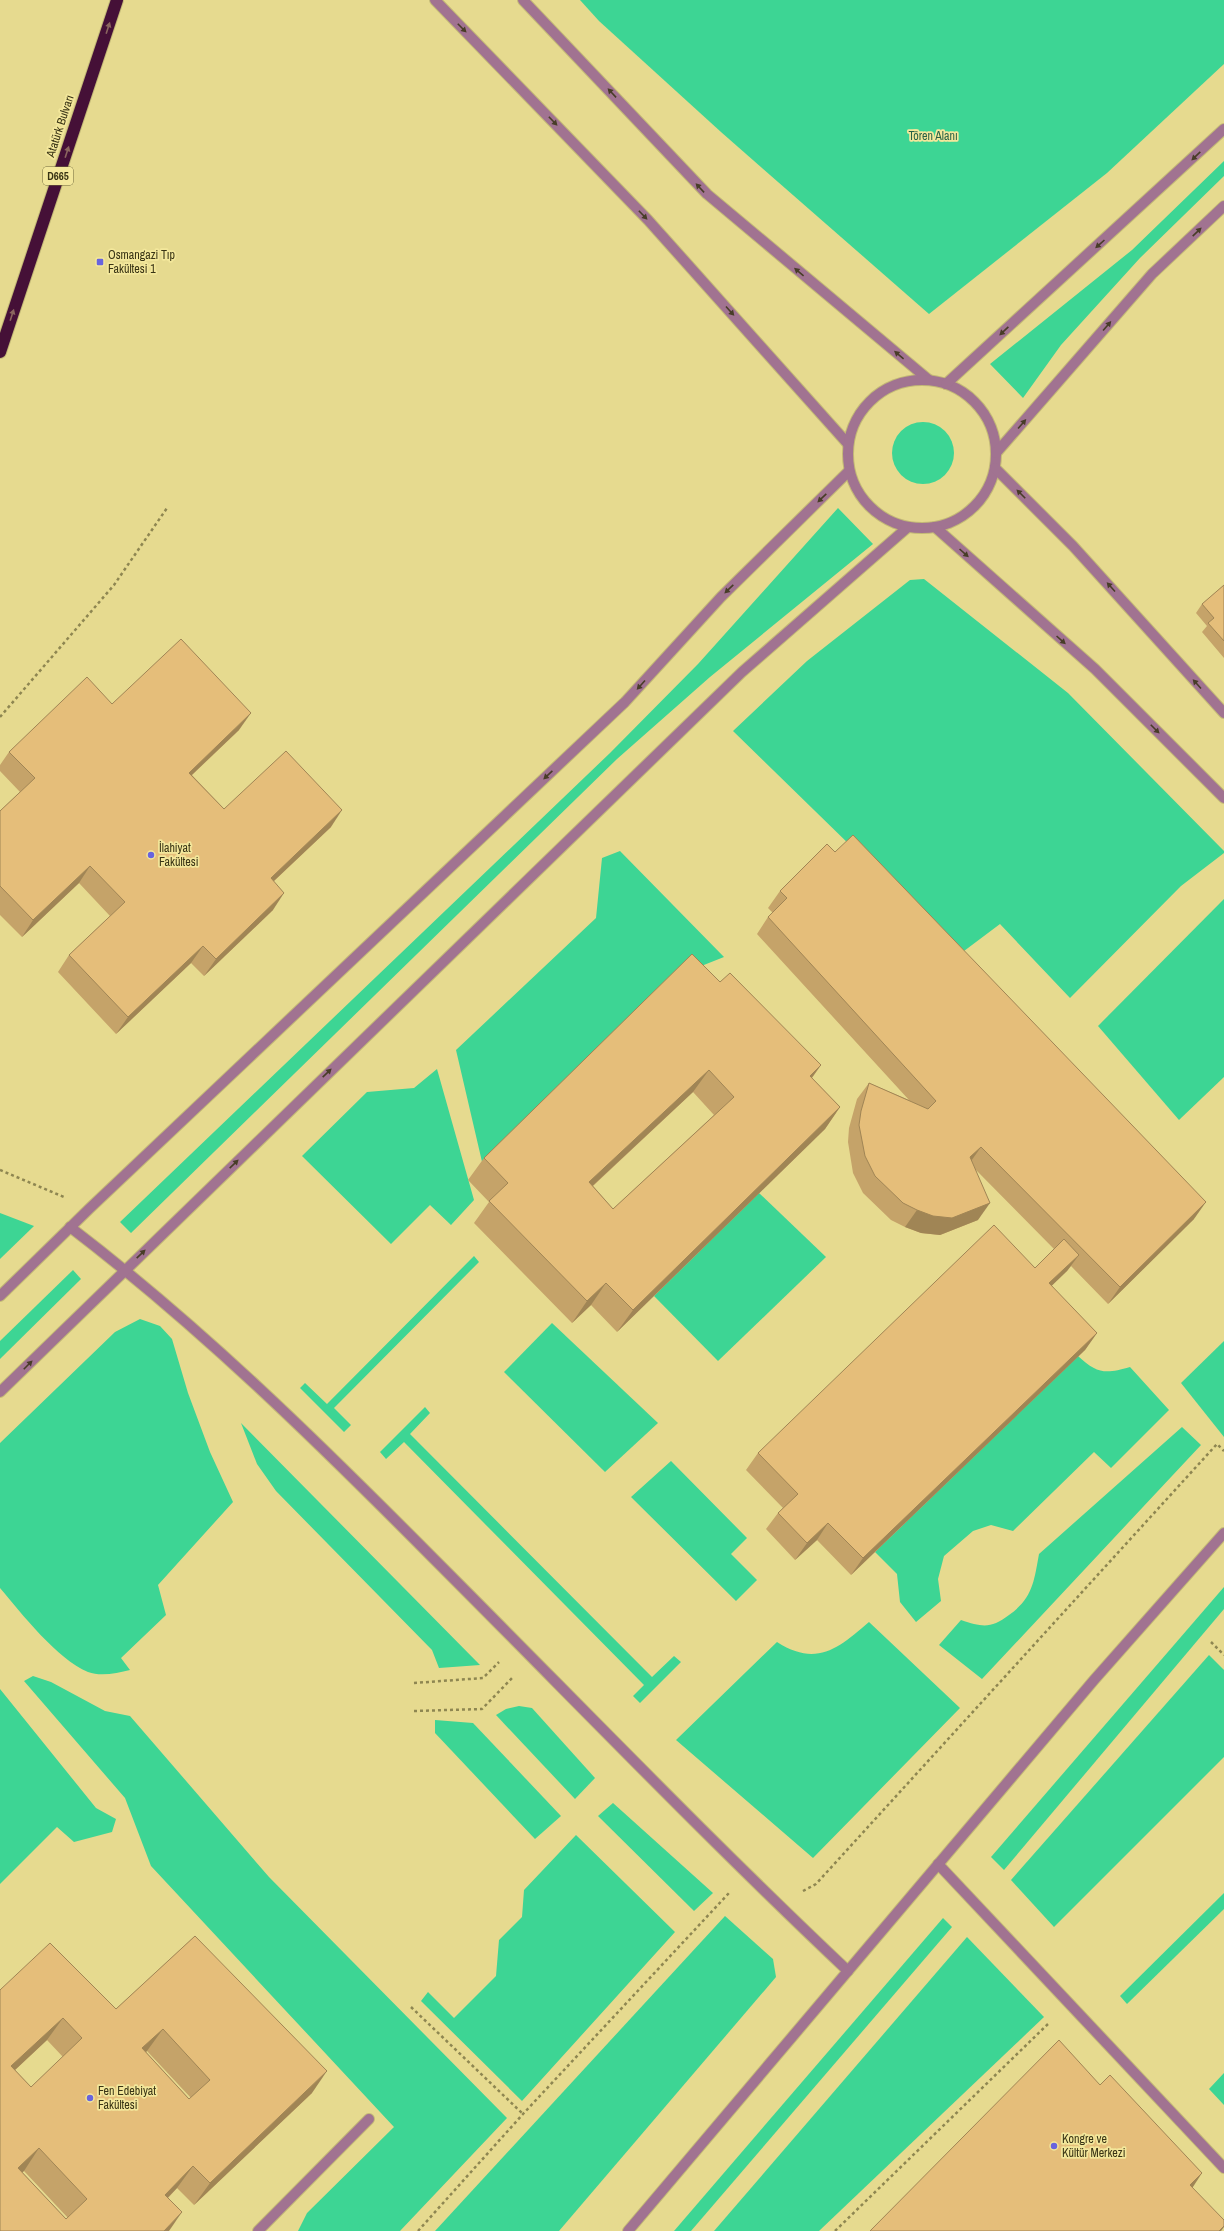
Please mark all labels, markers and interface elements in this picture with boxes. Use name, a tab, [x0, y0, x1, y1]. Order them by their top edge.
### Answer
one-way arrow	[105, 22, 111, 34]
one-way arrow	[457, 23, 467, 33]
one-way arrow	[607, 88, 616, 98]
street label: Atatürk Bulvarı	[42, 93, 78, 160]
one-way arrow	[548, 116, 558, 126]
park label: Tören Alanı	[908, 128, 958, 144]
one-way arrow	[64, 145, 70, 157]
one-way arrow	[1191, 151, 1201, 161]
road number: D665	[43, 167, 73, 185]
one-way arrow	[696, 182, 705, 193]
one-way arrow	[638, 210, 647, 219]
one-way arrow	[1192, 227, 1202, 237]
one-way arrow	[1095, 239, 1105, 248]
place label: Osmangazi Tıp Fakültesi 1	[108, 247, 175, 277]
marker: Osmangazi Tıp Fakültesi 1	[95, 257, 105, 267]
one-way arrow	[794, 267, 805, 276]
one-way arrow	[725, 306, 735, 316]
one-way arrow	[10, 308, 16, 320]
one-way arrow	[1103, 321, 1112, 331]
one-way arrow	[998, 327, 1009, 336]
one-way arrow	[894, 351, 904, 360]
one-way arrow	[1017, 419, 1026, 429]
one-way arrow	[1016, 489, 1026, 499]
one-way arrow	[817, 493, 827, 503]
one-way arrow	[960, 548, 969, 557]
one-way arrow	[1106, 582, 1115, 593]
one-way arrow	[724, 584, 734, 594]
one-way arrow	[1056, 635, 1067, 644]
one-way arrow	[1193, 679, 1202, 689]
one-way arrow	[636, 680, 646, 690]
one-way arrow	[1150, 724, 1160, 734]
one-way arrow	[543, 771, 553, 780]
place label: İlahiyat Fakültesi	[159, 840, 198, 870]
marker: İlahiyat Fakültesi	[146, 850, 156, 860]
one-way arrow	[322, 1068, 332, 1078]
one-way arrow	[229, 1159, 239, 1169]
one-way arrow	[136, 1249, 146, 1259]
one-way arrow	[23, 1360, 33, 1370]
place label: Fen Edebiyat Fakültesi	[98, 2083, 156, 2113]
marker: Fen Edebiyat Fakültesi	[85, 2093, 95, 2103]
place label: Kongre ve Kültür Merkezi	[1062, 2131, 1125, 2161]
marker: Kongre ve Kültür Merkezi	[1049, 2141, 1059, 2151]

